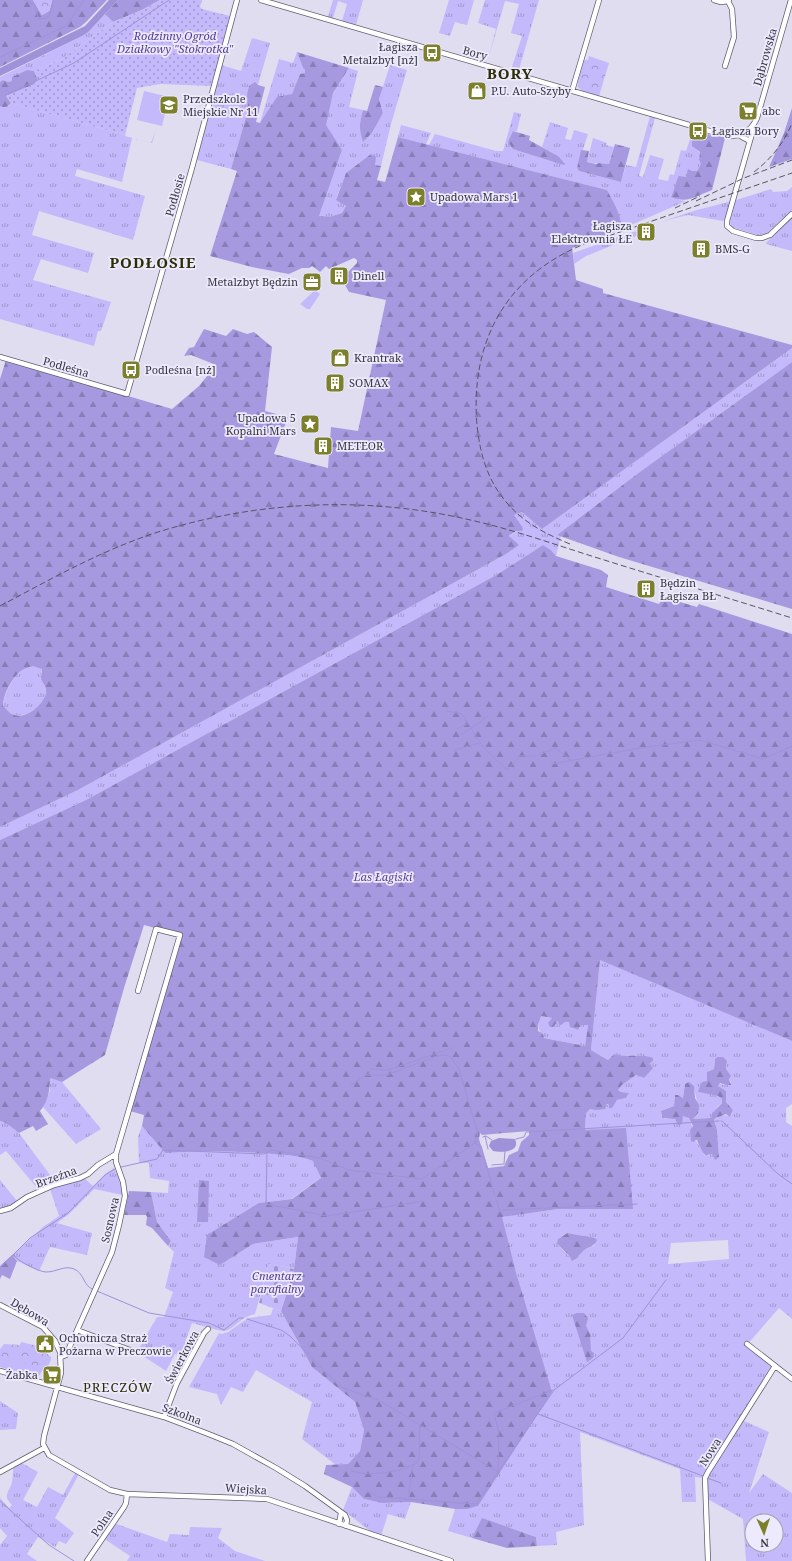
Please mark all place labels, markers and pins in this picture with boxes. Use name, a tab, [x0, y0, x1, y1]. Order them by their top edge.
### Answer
place label: Łagisza Metalzbyt [nż]	[343, 39, 418, 67]
bus stop icon: Łagisza Metalzbyt [nż]	[421, 42, 443, 64]
shop icon: P.U. Auto-Szyby	[466, 80, 488, 102]
place label: P.U. Auto-Szyby	[491, 83, 572, 98]
place label: Przedszkole Miejskie Nr 11	[183, 91, 258, 119]
school or university icon: Przedszkole Miejskie Nr 11	[158, 94, 180, 116]
supermarket icon: abc	[737, 100, 759, 122]
place label: abc	[762, 103, 780, 118]
bus stop icon: Łagisza Bory	[687, 120, 709, 142]
place label: Łagisza Bory	[712, 123, 780, 138]
place icon: Upadowa Mars 1	[405, 186, 427, 208]
place label: Upadowa Mars 1	[430, 189, 518, 204]
place label: Łagisza Elektrownia ŁE	[551, 218, 632, 246]
building icon: Łagisza Elektrownia ŁE	[635, 221, 657, 243]
building icon: BMS-G	[690, 238, 712, 260]
place label: BMS-G	[715, 241, 750, 256]
building icon: Dinell	[328, 265, 350, 287]
place label: Dinell	[353, 268, 385, 283]
office icon: Metalzbyt Będzin	[301, 271, 323, 293]
place label: Metalzbyt Będzin	[207, 274, 298, 289]
shop icon: Krantrak	[329, 347, 351, 369]
place label: Krantrak	[354, 350, 402, 365]
bus stop icon: Podleśna [nż]	[120, 359, 142, 381]
place label: Podleśna [nż]	[145, 362, 216, 377]
building icon: SOMAX	[324, 372, 346, 394]
place label: SOMAX	[349, 375, 389, 390]
place label: Upadowa 5 Kopalni Mars	[226, 410, 296, 438]
place icon: Upadowa 5 Kopalni Mars	[299, 413, 321, 435]
building icon: METEOR	[312, 435, 334, 457]
place label: METEOR	[337, 438, 384, 453]
place label: Będzin Łagisza BŁ	[660, 575, 716, 603]
building icon: Będzin Łagisza BŁ	[635, 578, 657, 600]
place label: Ochotnicza Straż Pożarna w Preczowie	[59, 1330, 172, 1358]
public building icon: Ochotnicza Straż Pożarna w Preczowie	[34, 1333, 56, 1355]
supermarket icon: Żabka	[41, 1364, 63, 1386]
place label: Żabka	[6, 1367, 38, 1382]

